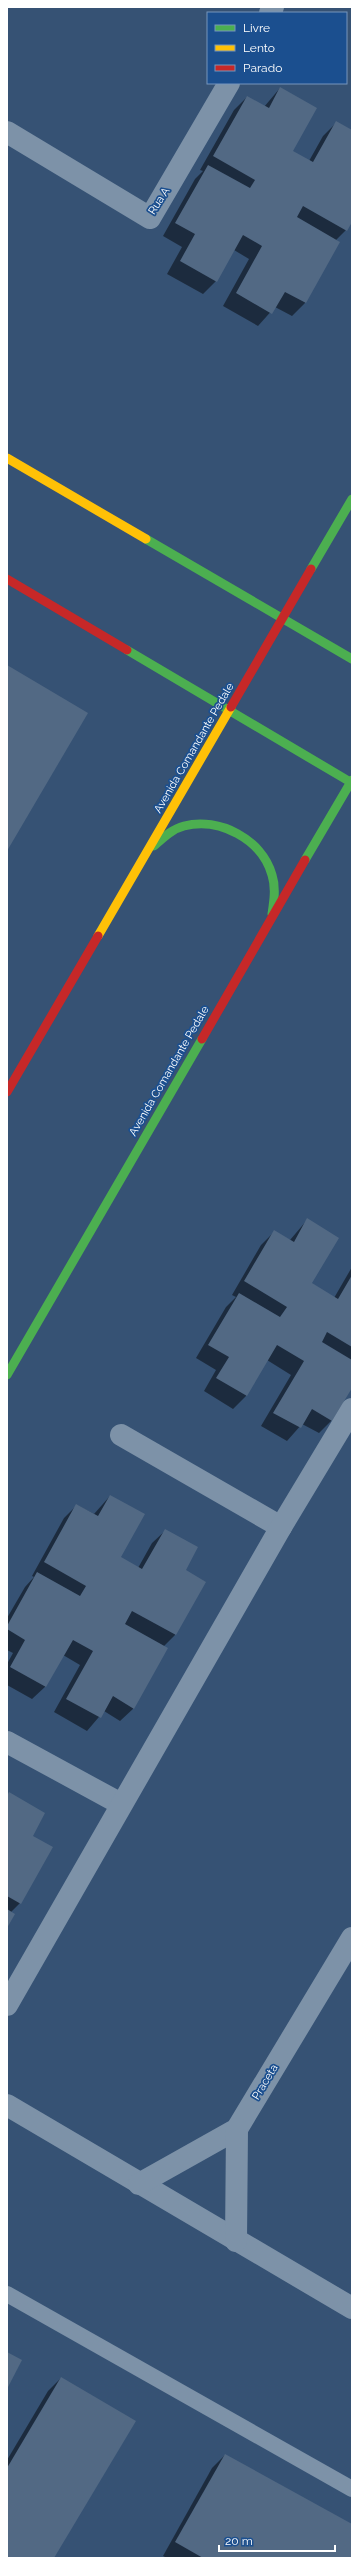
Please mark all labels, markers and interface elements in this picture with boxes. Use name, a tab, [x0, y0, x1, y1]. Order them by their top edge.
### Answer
legend	[207, 12, 347, 84]
text: Livre	[243, 21, 270, 35]
text: Lento	[243, 41, 275, 55]
text: Parado	[243, 61, 282, 75]
street label: Rua A	[146, 185, 173, 217]
street label: Avenida Comandante Pedale	[151, 680, 237, 815]
street label: Avenida Comandante Pedale	[126, 1003, 212, 1138]
street label: Praceta	[249, 2062, 281, 2102]
scale bar	[219, 2527, 335, 2553]
text: 20 m	[225, 2534, 253, 2548]

